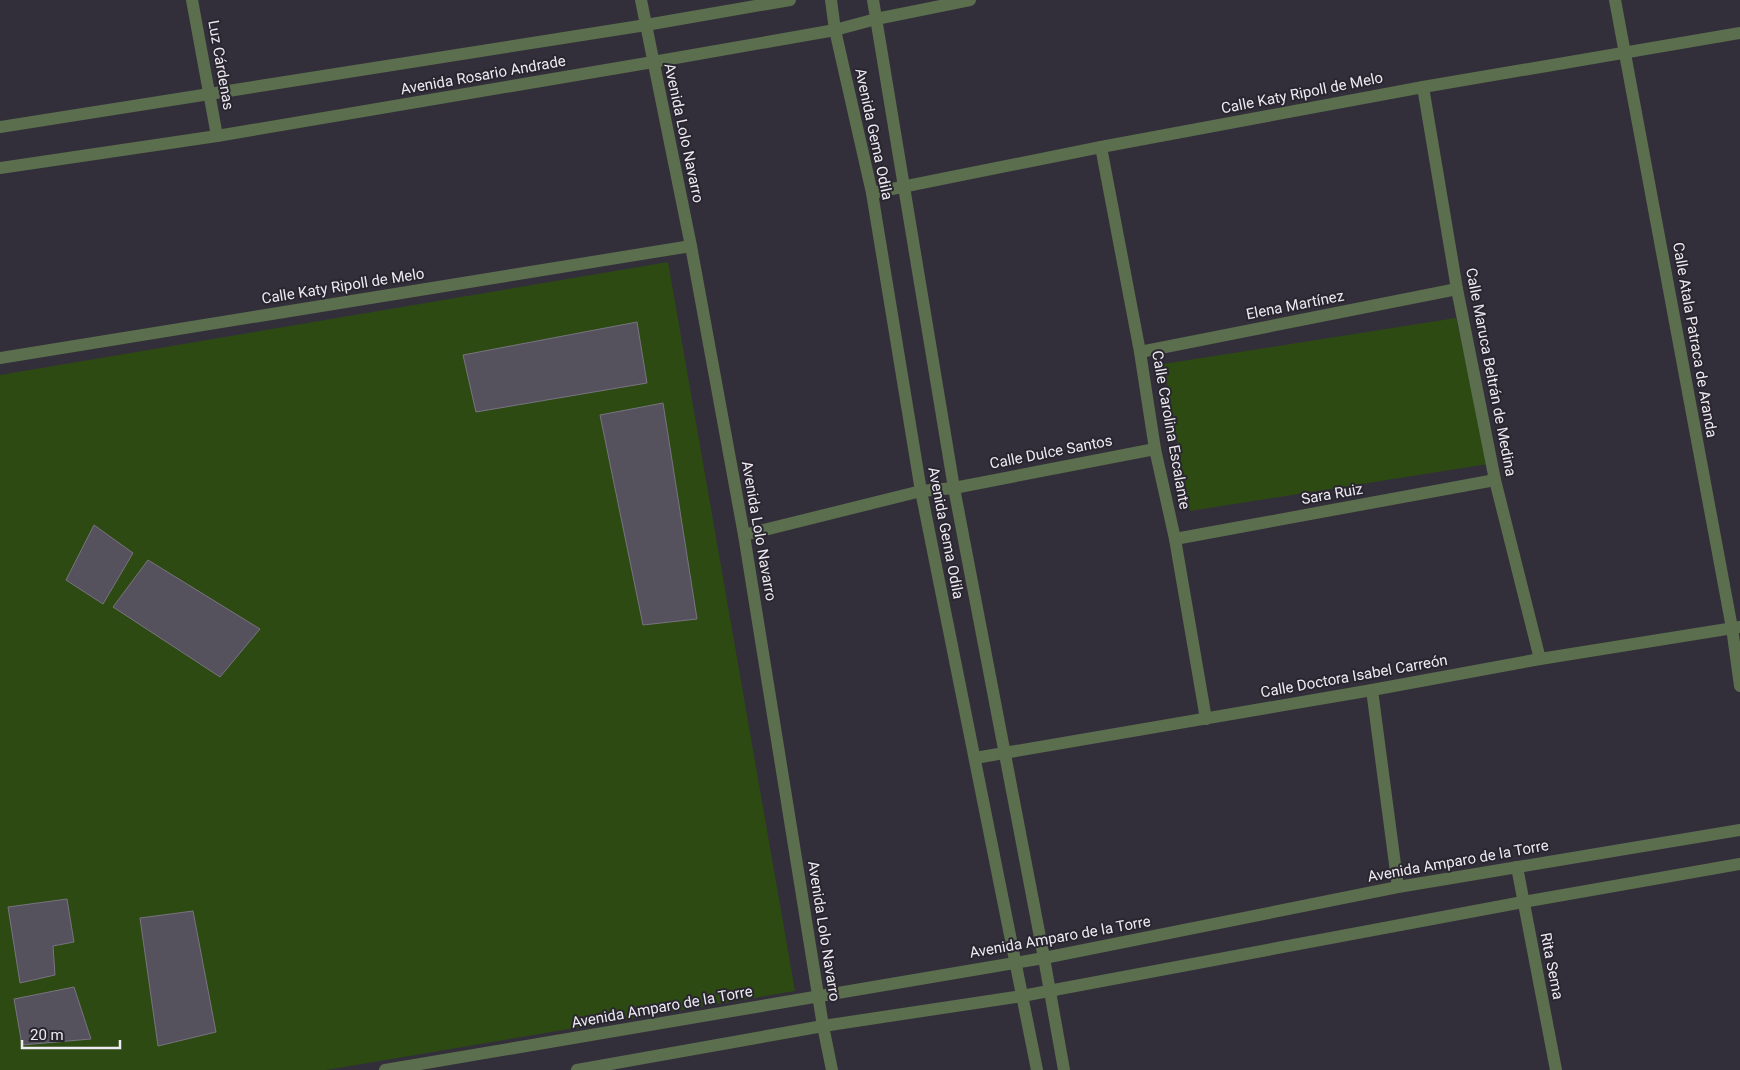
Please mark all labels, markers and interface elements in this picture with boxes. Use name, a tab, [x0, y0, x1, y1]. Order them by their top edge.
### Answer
street label: Luz Cárdenas	[204, 19, 238, 111]
street label: Avenida Rosario Andrade	[399, 52, 567, 98]
street label: Avenida Lolo Navarro	[660, 62, 708, 204]
street label: Avenida Gema Odila	[851, 66, 897, 202]
street label: Calle Katy Ripoll de Melo	[1220, 68, 1384, 118]
street label: Calle Atala Patraca de Aranda	[1669, 241, 1721, 439]
street label: Calle Katy Ripoll de Melo	[260, 264, 426, 308]
street label: Calle Maruca Beltrán de Medina	[1462, 266, 1520, 478]
street label: Elena Martínez	[1245, 287, 1345, 323]
street label: Calle Carolina Escalante	[1148, 349, 1194, 511]
street label: Calle Dulce Santos	[988, 431, 1114, 473]
street label: Avenida Lolo Navarro	[738, 460, 780, 602]
street label: Avenida Gema Odila	[924, 465, 968, 601]
street label: Sara Ruiz	[1300, 480, 1364, 508]
street label: Calle Doctora Isabel Carreón	[1259, 651, 1449, 701]
street label: Avenida Amparo de la Torre	[1366, 836, 1550, 886]
street label: Avenida Lolo Navarro	[804, 859, 844, 1003]
street label: Avenida Amparo de la Torre	[968, 912, 1152, 962]
street label: Rita Sema	[1537, 931, 1567, 1001]
street label: Avenida Amparo de la Torre	[570, 982, 754, 1032]
scale bar	[22, 1018, 120, 1050]
text: 20 m	[30, 1026, 64, 1044]

